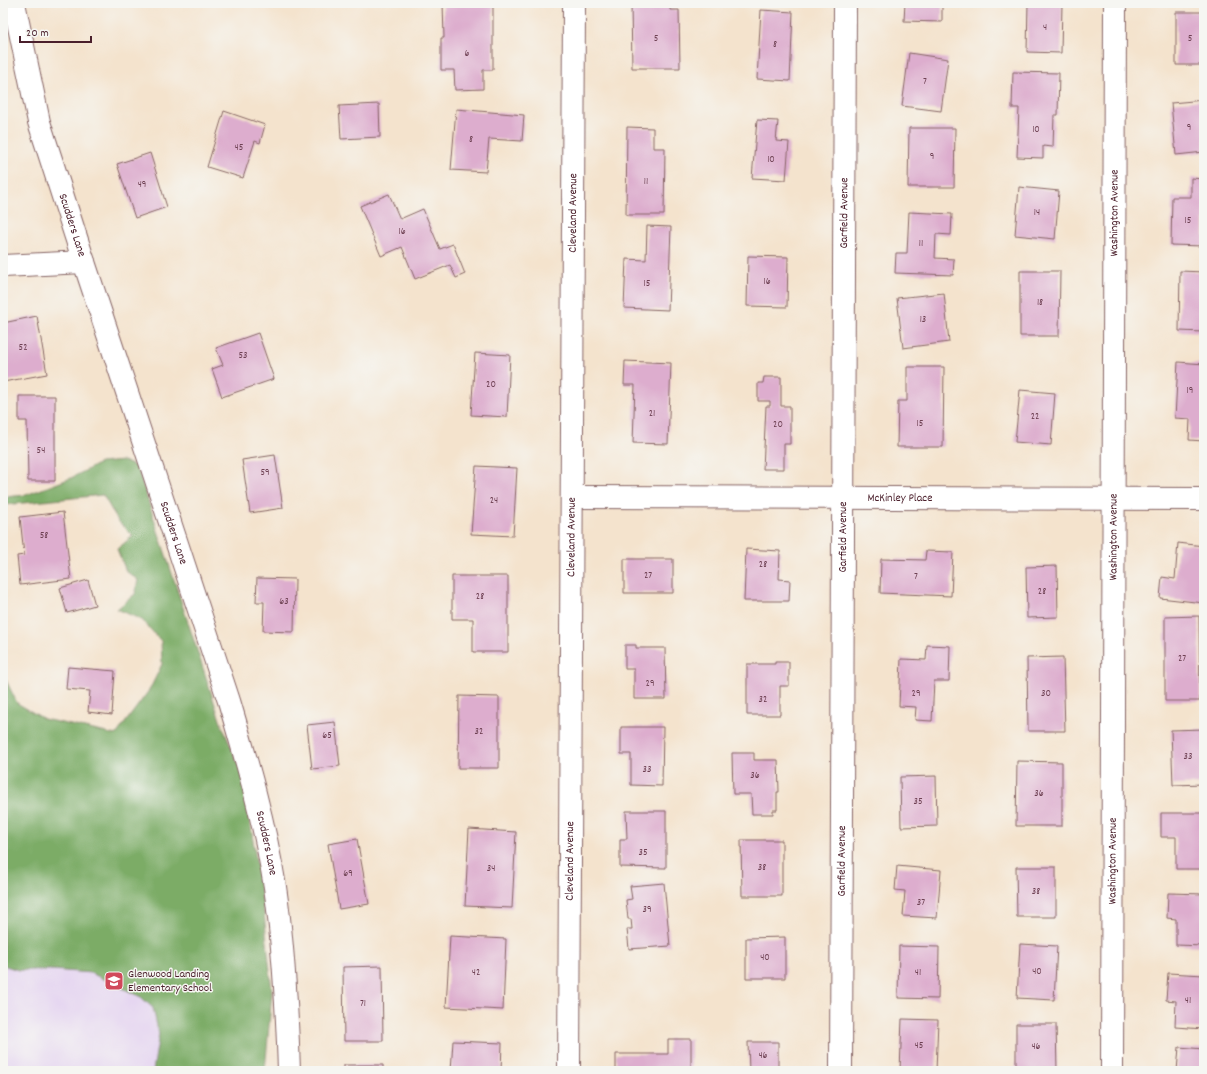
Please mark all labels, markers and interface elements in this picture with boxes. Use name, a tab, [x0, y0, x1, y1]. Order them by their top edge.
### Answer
scale bar	[20, 18, 91, 44]
house number: 4	[1043, 21, 1047, 35]
text: 20 m	[26, 25, 49, 42]
house number: 5	[654, 32, 659, 46]
house number: 5	[1188, 32, 1193, 46]
house number: 8	[773, 38, 777, 52]
house number: 6	[465, 47, 470, 61]
house number: 7	[923, 75, 927, 89]
house number: 9	[1187, 121, 1191, 135]
house number: 10	[1032, 123, 1040, 137]
house number: 8	[469, 133, 473, 147]
house number: 45	[235, 141, 244, 155]
house number: 9	[930, 150, 934, 164]
house number: 10	[767, 153, 775, 167]
street label: Washington Avenue	[1106, 169, 1123, 257]
street label: Cleveland Avenue	[564, 173, 582, 253]
house number: 11	[644, 175, 648, 189]
street label: Garfield Avenue	[836, 177, 853, 249]
house number: 49	[138, 178, 146, 192]
street label: Scudders Lane	[54, 191, 90, 259]
house number: 14	[1034, 206, 1040, 220]
house number: 15	[1185, 214, 1192, 228]
house number: 16	[398, 225, 406, 239]
house number: 11	[919, 237, 923, 251]
house number: 16	[763, 275, 771, 289]
house number: 15	[644, 277, 651, 291]
house number: 18	[1037, 296, 1043, 310]
house number: 13	[920, 313, 926, 327]
house number: 52	[19, 341, 28, 355]
house number: 53	[238, 349, 248, 363]
house number: 20	[486, 378, 496, 392]
house number: 19	[1187, 384, 1193, 398]
house number: 21	[649, 407, 655, 421]
house number: 22	[1031, 410, 1039, 424]
house number: 15	[917, 417, 924, 431]
house number: 20	[773, 418, 783, 432]
house number: 54	[37, 444, 45, 458]
house number: 59	[260, 466, 270, 480]
street label: McKinley Place	[867, 489, 933, 507]
street label: Washington Avenue	[1105, 493, 1122, 581]
house number: 24	[490, 494, 498, 508]
street label: Cleveland Avenue	[563, 497, 580, 577]
street label: Scudders Lane	[155, 499, 192, 567]
street label: Garfield Avenue	[834, 501, 852, 573]
house number: 58	[40, 529, 48, 543]
house number: 28	[759, 558, 767, 572]
house number: 27	[644, 569, 652, 583]
house number: 7	[914, 570, 918, 584]
house number: 28	[1038, 585, 1046, 599]
house number: 28	[476, 590, 484, 604]
house number: 63	[279, 595, 289, 609]
house number: 27	[1178, 652, 1186, 666]
house number: 29	[646, 677, 654, 691]
house number: 29	[912, 687, 920, 701]
house number: 30	[1041, 687, 1051, 701]
house number: 32	[759, 693, 767, 707]
house number: 32	[475, 725, 483, 739]
house number: 65	[322, 729, 332, 743]
house number: 33	[1184, 750, 1192, 764]
house number: 33	[643, 763, 651, 777]
house number: 36	[750, 769, 760, 783]
house number: 36	[1034, 787, 1044, 801]
house number: 35	[913, 795, 923, 809]
street label: Scudders Lane	[251, 809, 281, 877]
street label: Washington Avenue	[1104, 817, 1121, 905]
street label: Cleveland Avenue	[561, 821, 579, 901]
street label: Garfield Avenue	[833, 825, 850, 897]
house number: 35	[638, 846, 648, 860]
house number: 38	[758, 861, 766, 875]
house number: 34	[487, 862, 495, 876]
house number: 69	[343, 867, 353, 881]
house number: 38	[1032, 885, 1040, 899]
house number: 37	[917, 896, 925, 910]
house number: 39	[642, 903, 652, 917]
house number: 40	[760, 951, 770, 965]
house number: 40	[1032, 965, 1042, 979]
place label: Glenwood Landing Elementary School	[128, 966, 212, 997]
house number: 42	[472, 966, 480, 980]
house number: 41	[915, 966, 921, 980]
school or university icon: Glenwood Landing Elementary School	[103, 970, 125, 992]
house number: 41	[1185, 994, 1191, 1008]
house number: 71	[360, 997, 366, 1011]
house number: 45	[915, 1039, 924, 1053]
house number: 46	[1031, 1040, 1041, 1054]
house number: 46	[758, 1049, 768, 1063]

